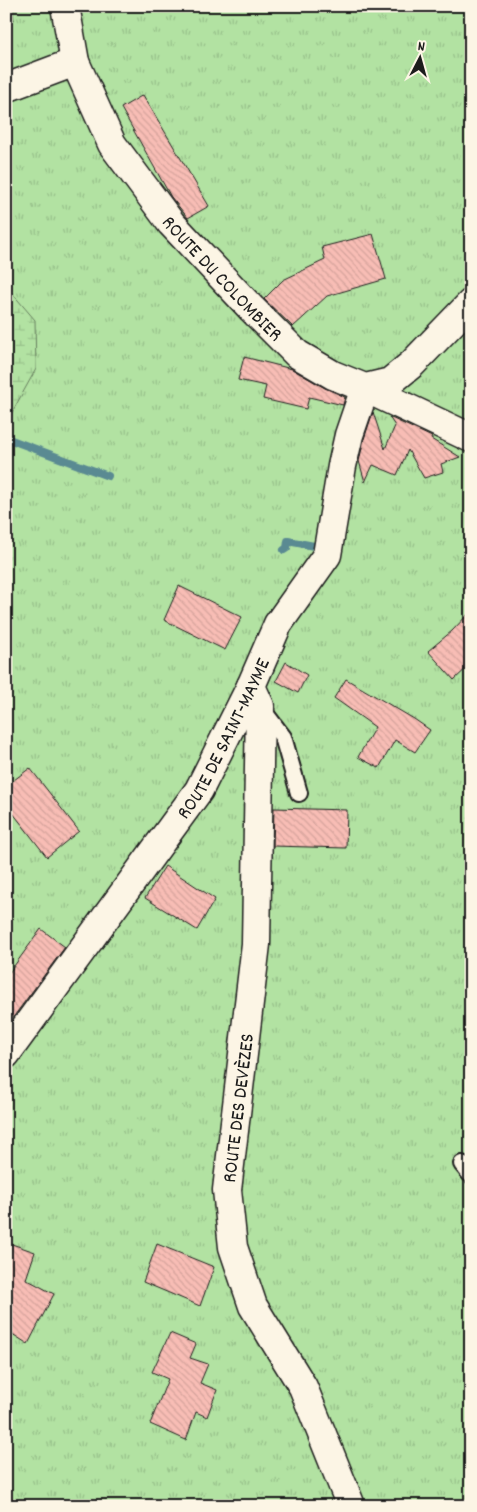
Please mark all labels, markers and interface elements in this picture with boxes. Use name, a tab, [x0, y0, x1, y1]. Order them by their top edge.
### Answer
north arrow	[394, 32, 444, 82]
text: N	[417, 37, 426, 57]
street label: ROUTE DU COLOMBIER	[153, 211, 288, 349]
street label: ROUTE DE SAINT-MAYME	[171, 654, 278, 826]
street label: ROUTE DES DEVÈZES	[217, 1032, 263, 1185]

